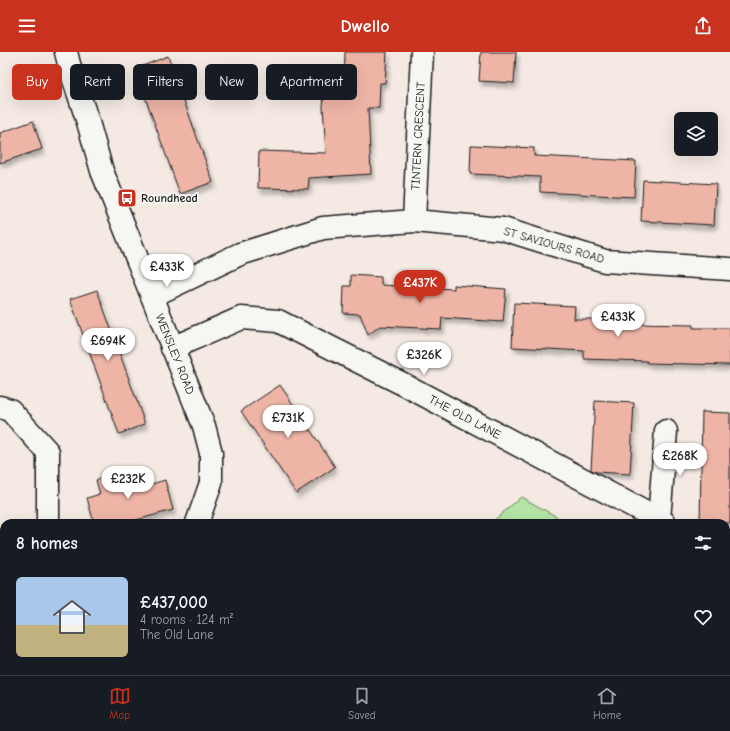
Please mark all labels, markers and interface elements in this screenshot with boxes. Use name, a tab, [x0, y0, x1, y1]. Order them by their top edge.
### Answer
icon: menu	[16, 15, 38, 37]
icon: share	[692, 15, 714, 37]
text: Dwello	[340, 16, 390, 37]
chip: Buy	[12, 64, 62, 100]
chip: Rent	[70, 64, 125, 100]
chip: Filters	[133, 64, 197, 100]
chip: New	[205, 64, 258, 100]
chip: Apartment	[266, 64, 357, 100]
street label: TINTERN CRESCENT	[408, 81, 428, 191]
map controls	[674, 112, 718, 156]
button: layers	[674, 112, 718, 156]
bus stop icon: Roundhead	[116, 187, 138, 209]
place label: Roundhead	[141, 191, 198, 205]
street label: ST SAVIOURS ROAD	[502, 224, 606, 266]
pin: £433K	[139, 254, 195, 288]
text: £433K	[150, 259, 184, 274]
pin: £437K	[392, 270, 448, 304]
text: £437K	[403, 275, 437, 290]
pin: £433K	[590, 304, 646, 338]
text: £433K	[601, 309, 635, 324]
street label: WENSLEY ROAD	[152, 312, 198, 396]
pin: £694K	[80, 328, 136, 362]
text: £694K	[90, 333, 126, 348]
pin: £326K	[396, 342, 452, 376]
text: £326K	[406, 347, 442, 362]
street label: THE OLD LANE	[427, 392, 503, 442]
pin: £731K	[260, 405, 316, 439]
text: £731K	[271, 410, 305, 425]
pin: £268K	[652, 443, 708, 477]
text: £268K	[662, 448, 698, 463]
pin: £232K	[100, 466, 156, 500]
text: £232K	[110, 471, 146, 486]
icon: filters	[692, 532, 714, 554]
text: 8 homes	[16, 534, 78, 553]
icon: home	[48, 593, 96, 641]
text: £437,000	[140, 593, 208, 612]
icon: heart	[692, 606, 714, 628]
text: 4 rooms · 124 m²	[140, 612, 233, 627]
text: The Old Lane	[140, 627, 214, 642]
tab: Map	[109, 685, 131, 722]
tab: Saved	[348, 685, 376, 722]
tab: Home	[593, 685, 621, 722]

